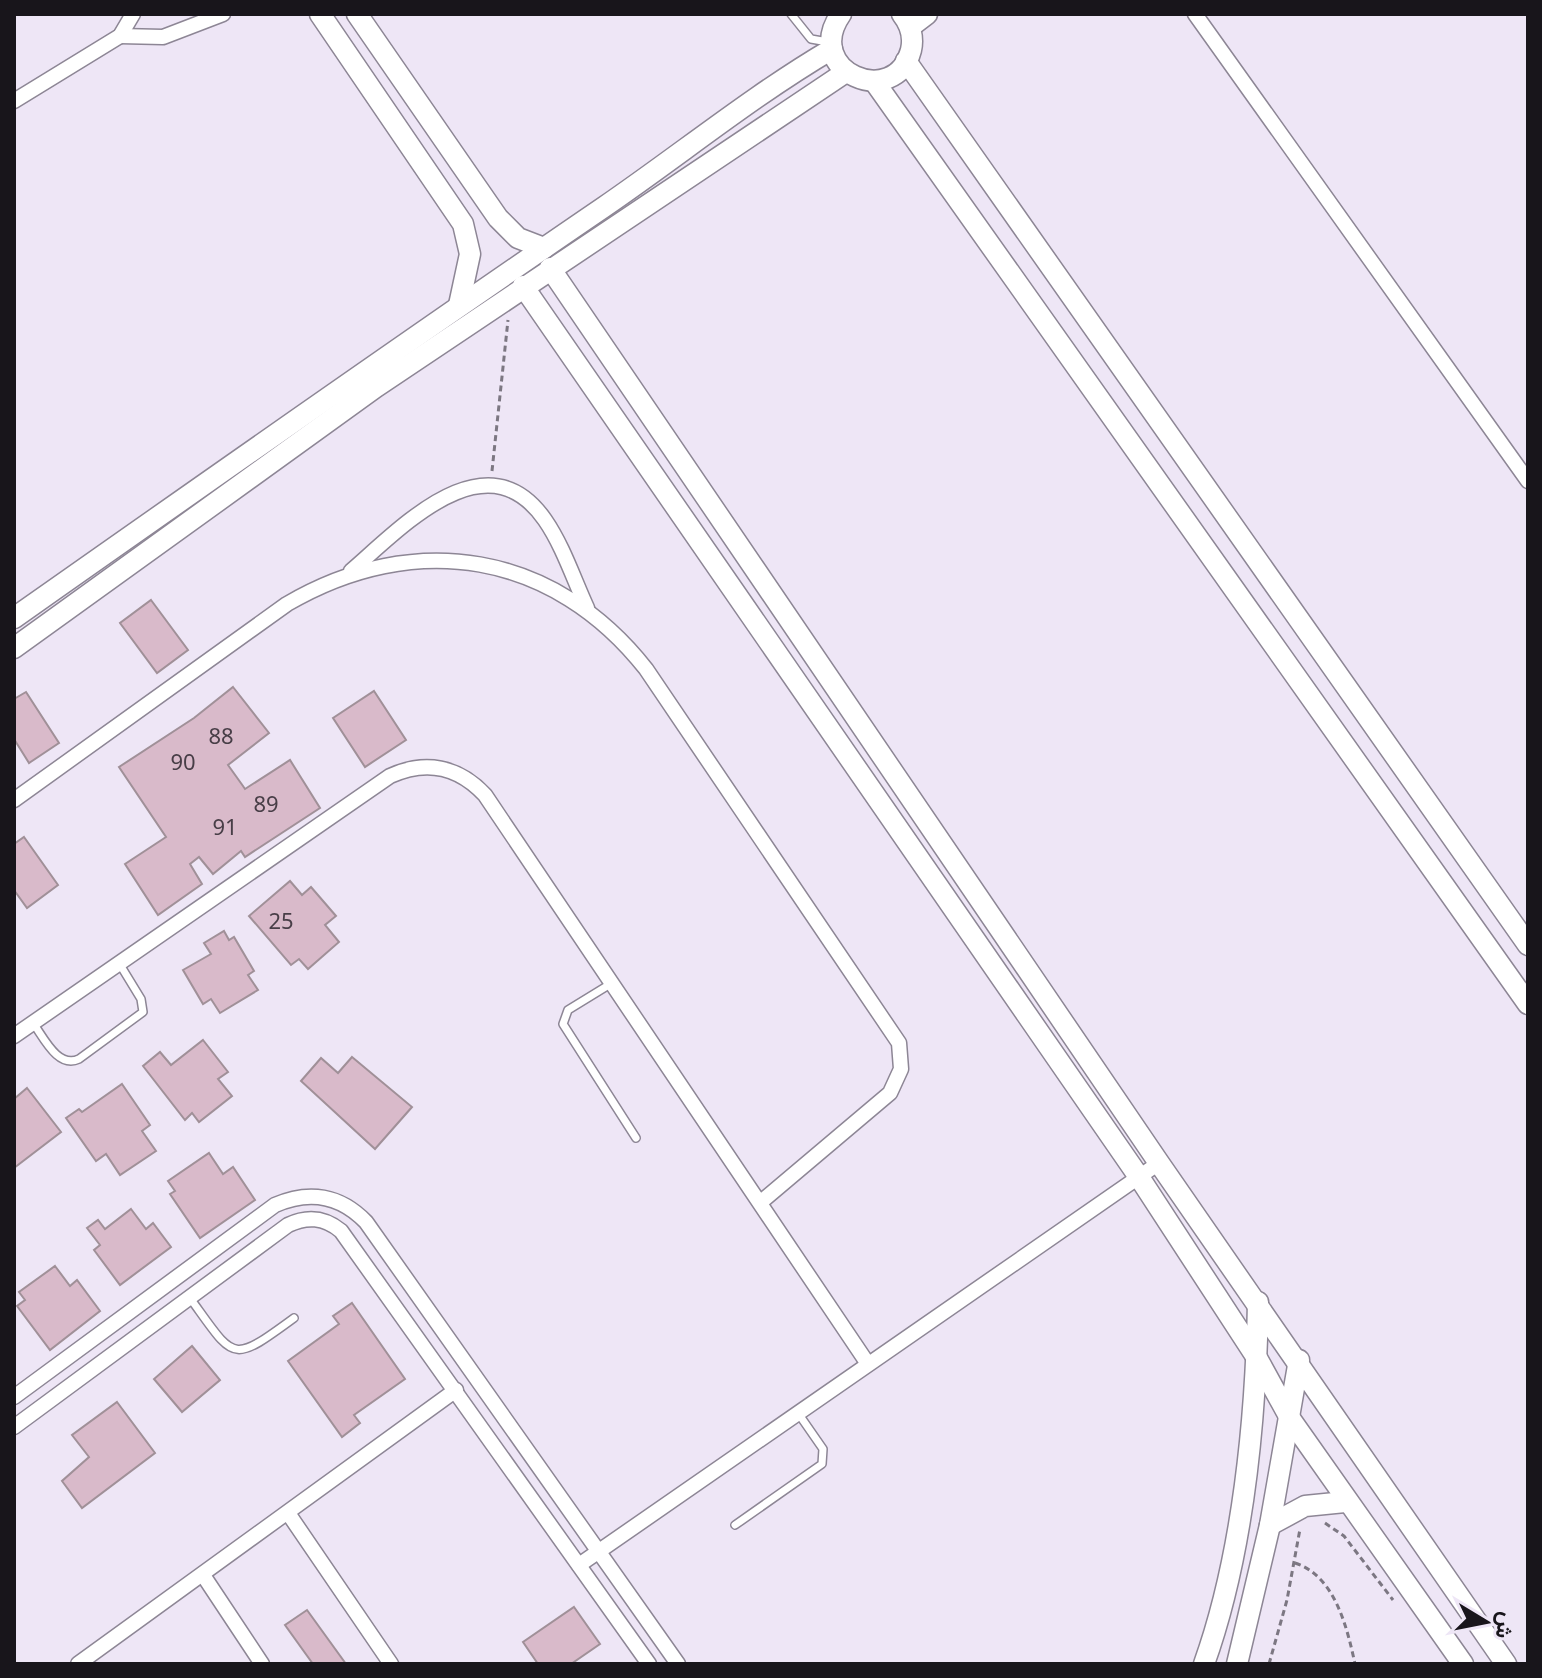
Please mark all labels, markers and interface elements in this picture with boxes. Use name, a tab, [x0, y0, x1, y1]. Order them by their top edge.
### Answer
house number: 88	[208, 720, 234, 750]
house number: 90	[170, 746, 196, 776]
house number: 89	[253, 788, 279, 818]
house number: 91	[212, 811, 238, 841]
house number: 25	[268, 905, 294, 935]
north arrow	[1446, 1582, 1526, 1662]
text: ش	[1490, 1610, 1524, 1641]

